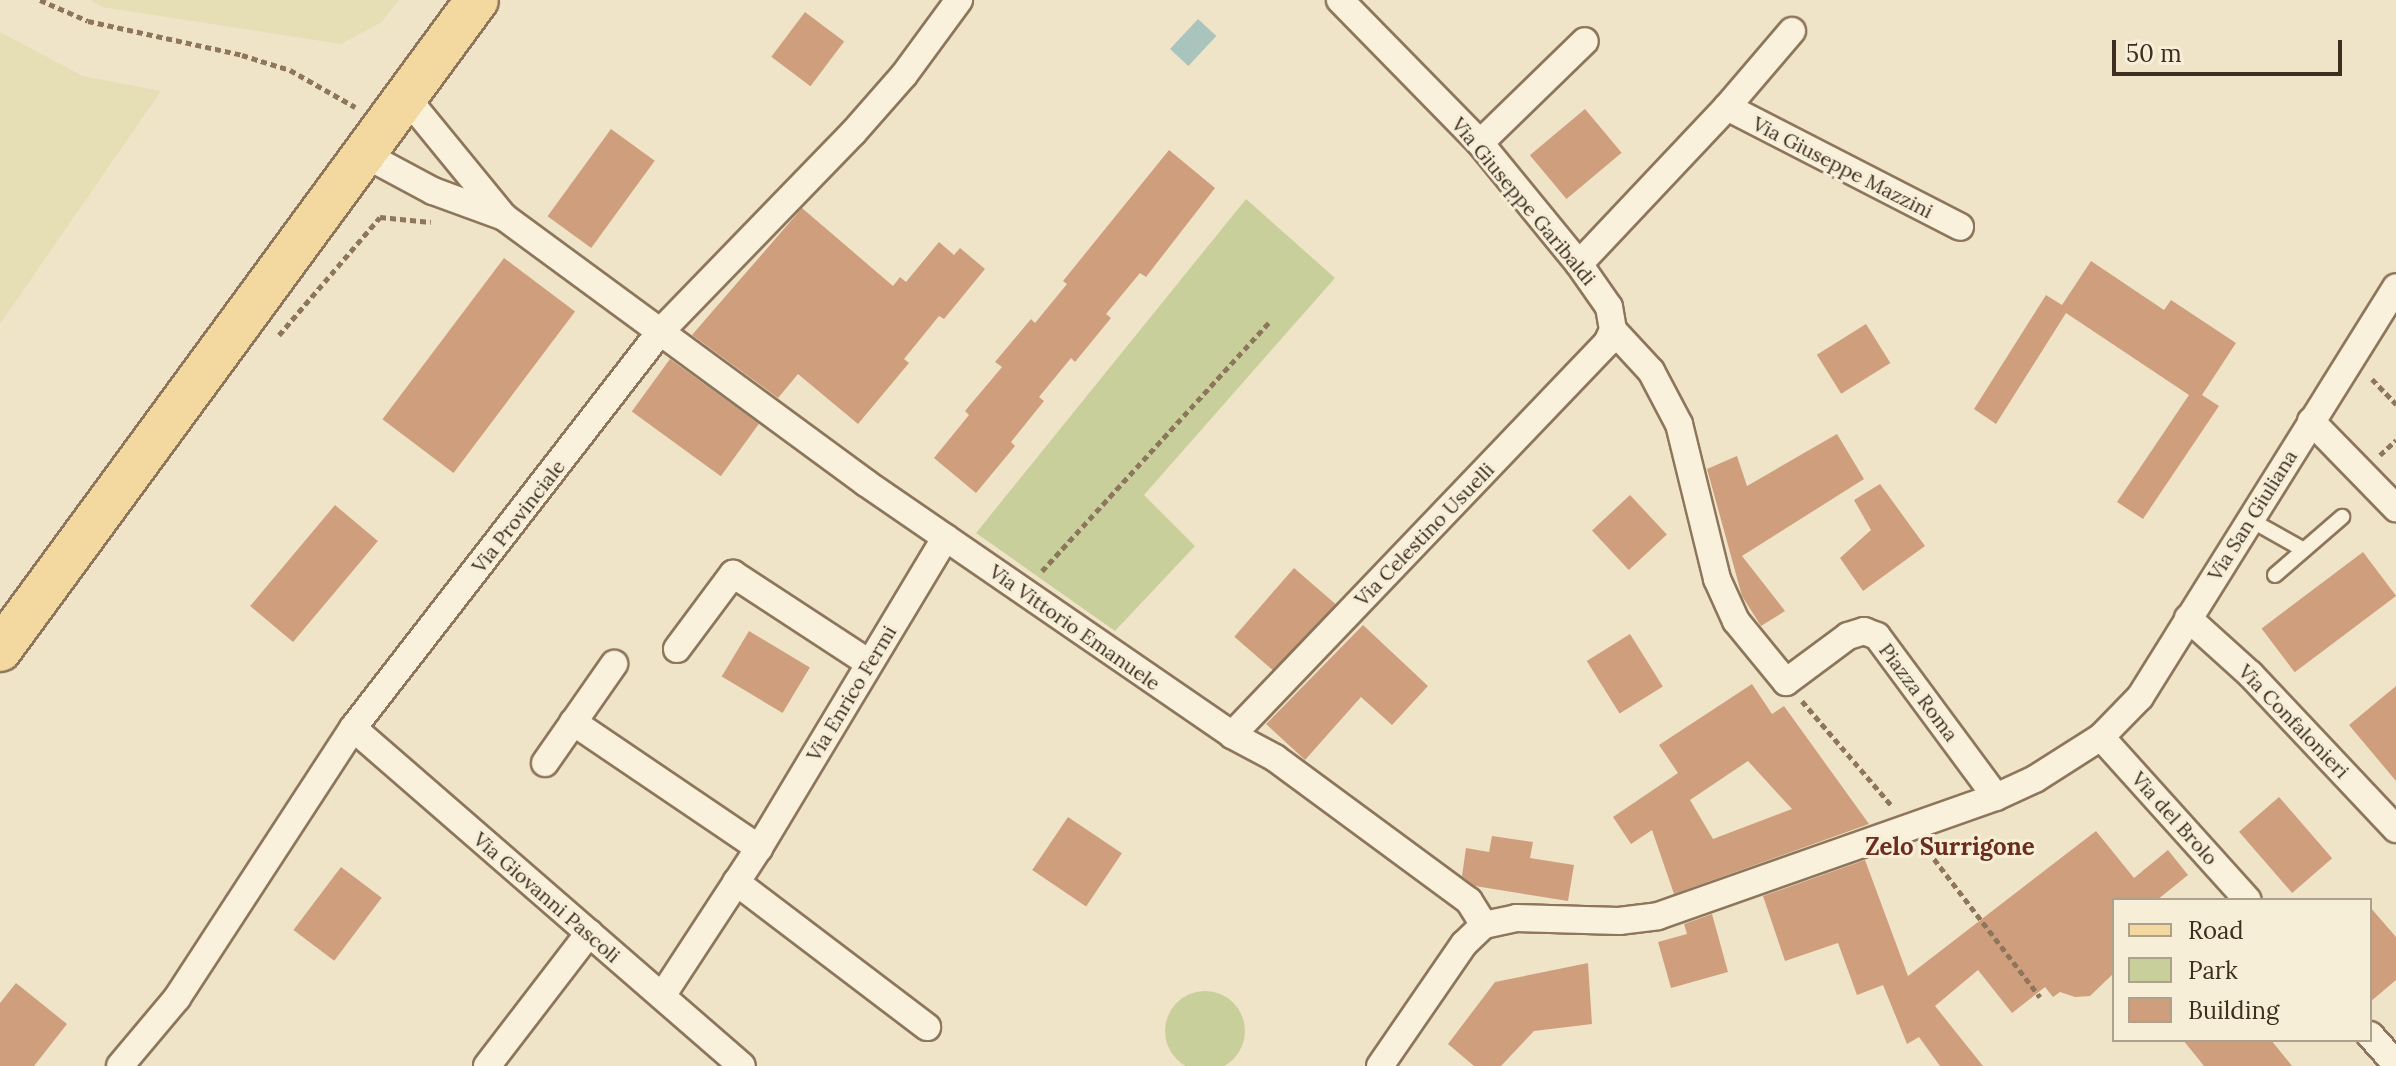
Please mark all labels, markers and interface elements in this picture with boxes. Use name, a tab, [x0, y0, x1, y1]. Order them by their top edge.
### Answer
scale bar	[2116, 24, 2346, 74]
text: 50 m	[2126, 38, 2182, 69]
street label: Via Giuseppe Mazzini	[1749, 111, 1937, 223]
street label: Via Giuseppe Garibaldi	[1447, 112, 1601, 290]
street label: Via San Giuliana	[2202, 445, 2302, 585]
street label: Via Provinciale	[466, 455, 570, 577]
street label: Via Celestino Usuelli	[1349, 457, 1499, 611]
street label: Via Vittorio Emanuele	[985, 559, 1165, 695]
street label: Via Enrico Fermi	[801, 621, 901, 765]
street label: Piazza Roma	[1874, 638, 1964, 746]
street label: Via Confalonieri	[2234, 659, 2354, 783]
street label: Via del Brolo	[2127, 766, 2223, 870]
street label: Via Giovanni Pascoli	[469, 827, 625, 967]
district label: Zelo Surrigone	[1865, 833, 2035, 861]
legend	[2112, 898, 2372, 1042]
text: Road	[2188, 915, 2244, 946]
text: Park	[2188, 955, 2238, 986]
text: Building	[2188, 995, 2279, 1026]

